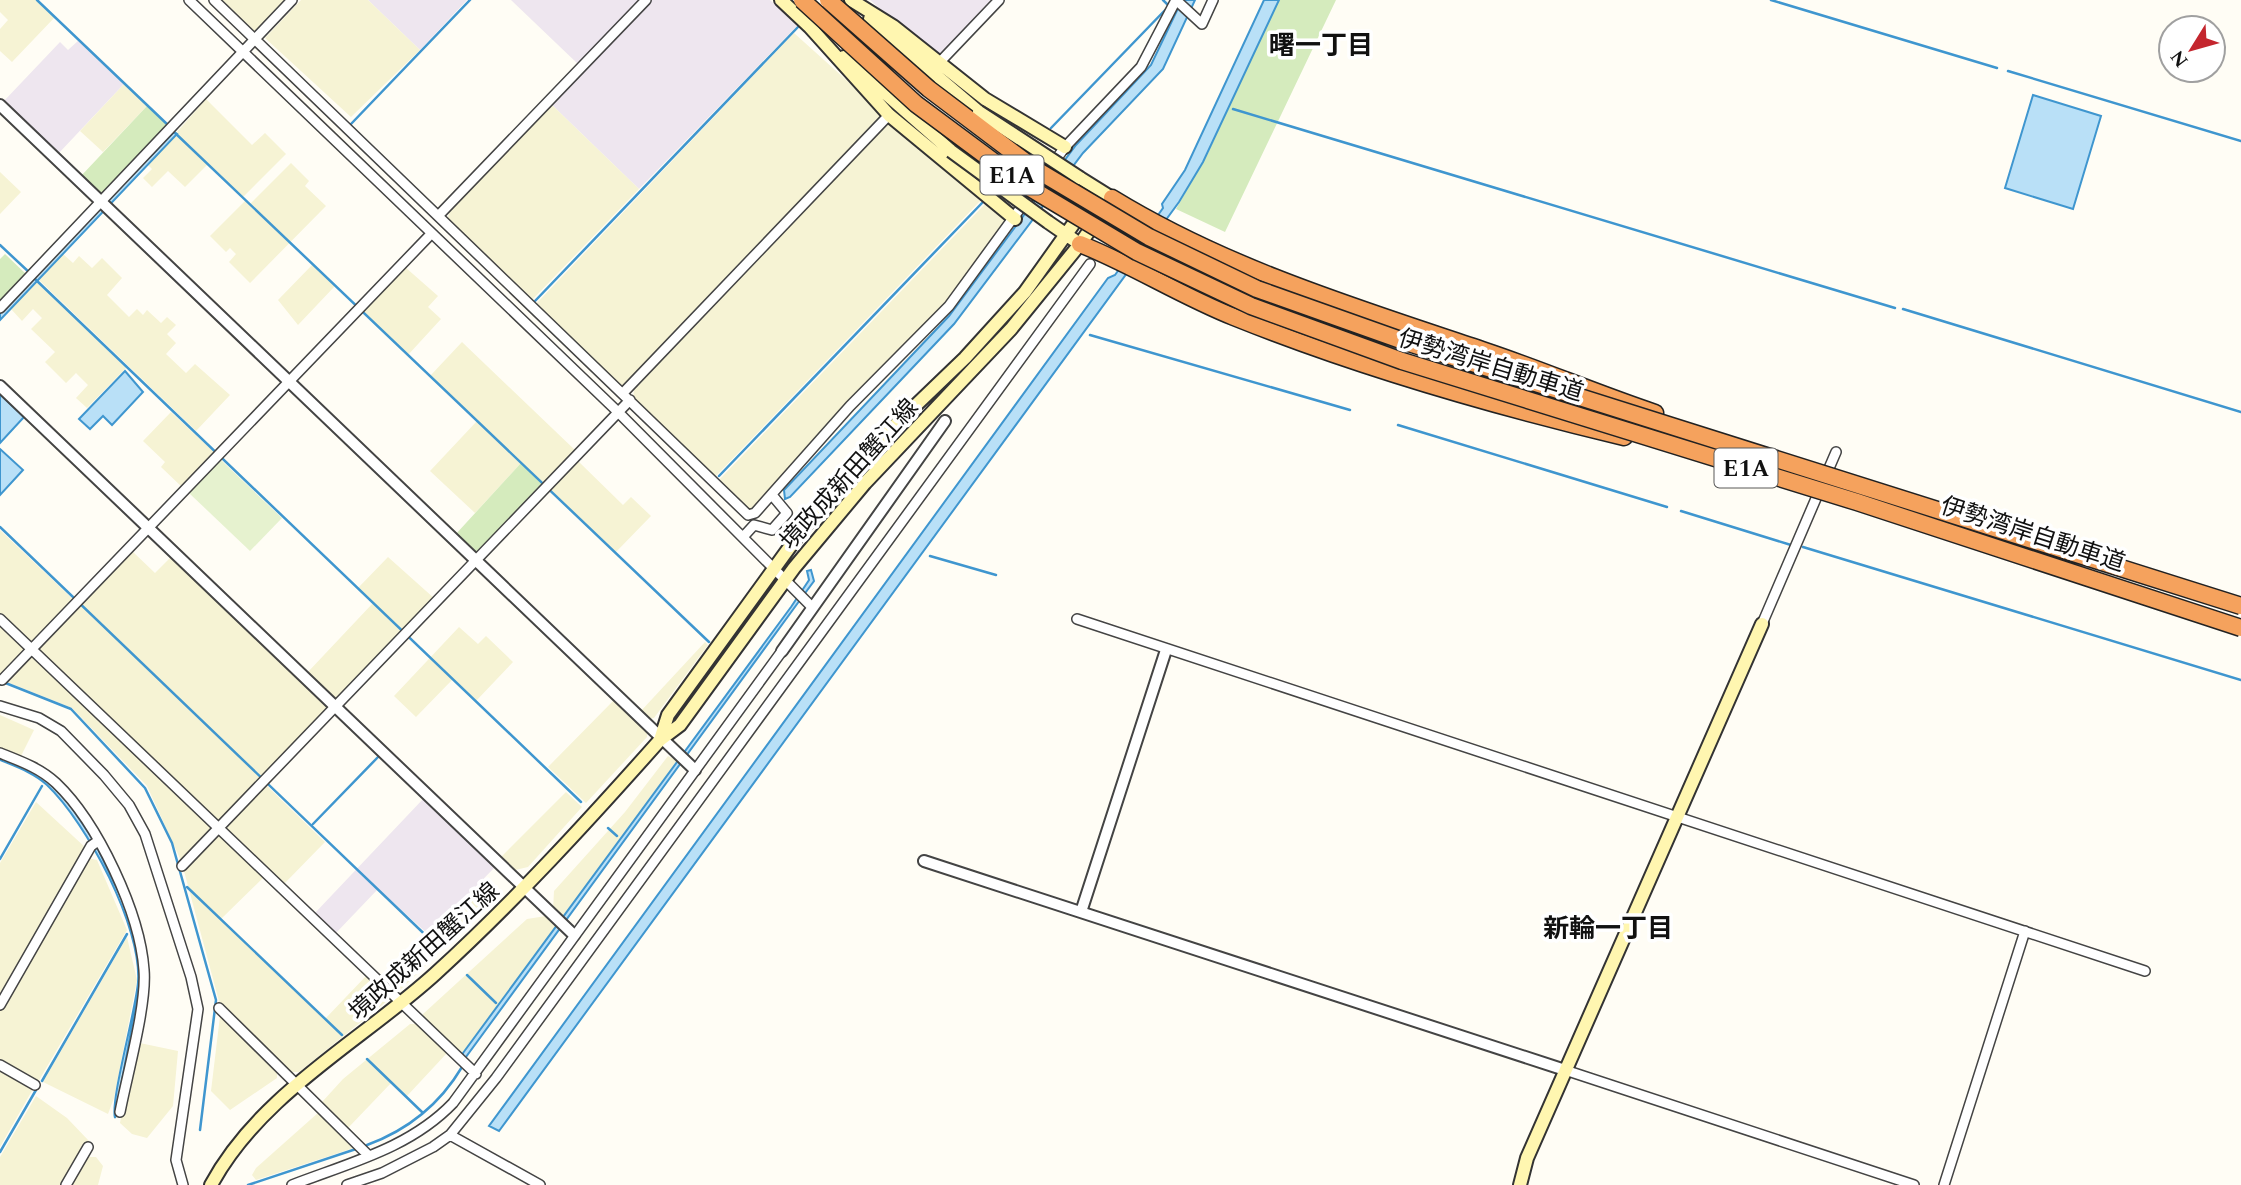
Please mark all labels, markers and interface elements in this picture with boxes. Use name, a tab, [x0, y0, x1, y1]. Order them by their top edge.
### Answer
north arrow	[2157, 14, 2227, 84]
district label: 曙一丁目	[1269, 26, 1373, 66]
text: N	[2163, 43, 2196, 73]
road number: E1A	[981, 156, 1044, 194]
street label: 伊勢湾岸自動車道	[1394, 321, 1588, 411]
street label: 境政成新田蟹江線	[772, 391, 927, 558]
road number: E1A	[1714, 448, 1778, 488]
street label: 伊勢湾岸自動車道	[1936, 488, 2130, 582]
street label: 境政成新田蟹江線	[341, 874, 508, 1029]
district label: 新輪一丁目	[1543, 909, 1673, 949]

